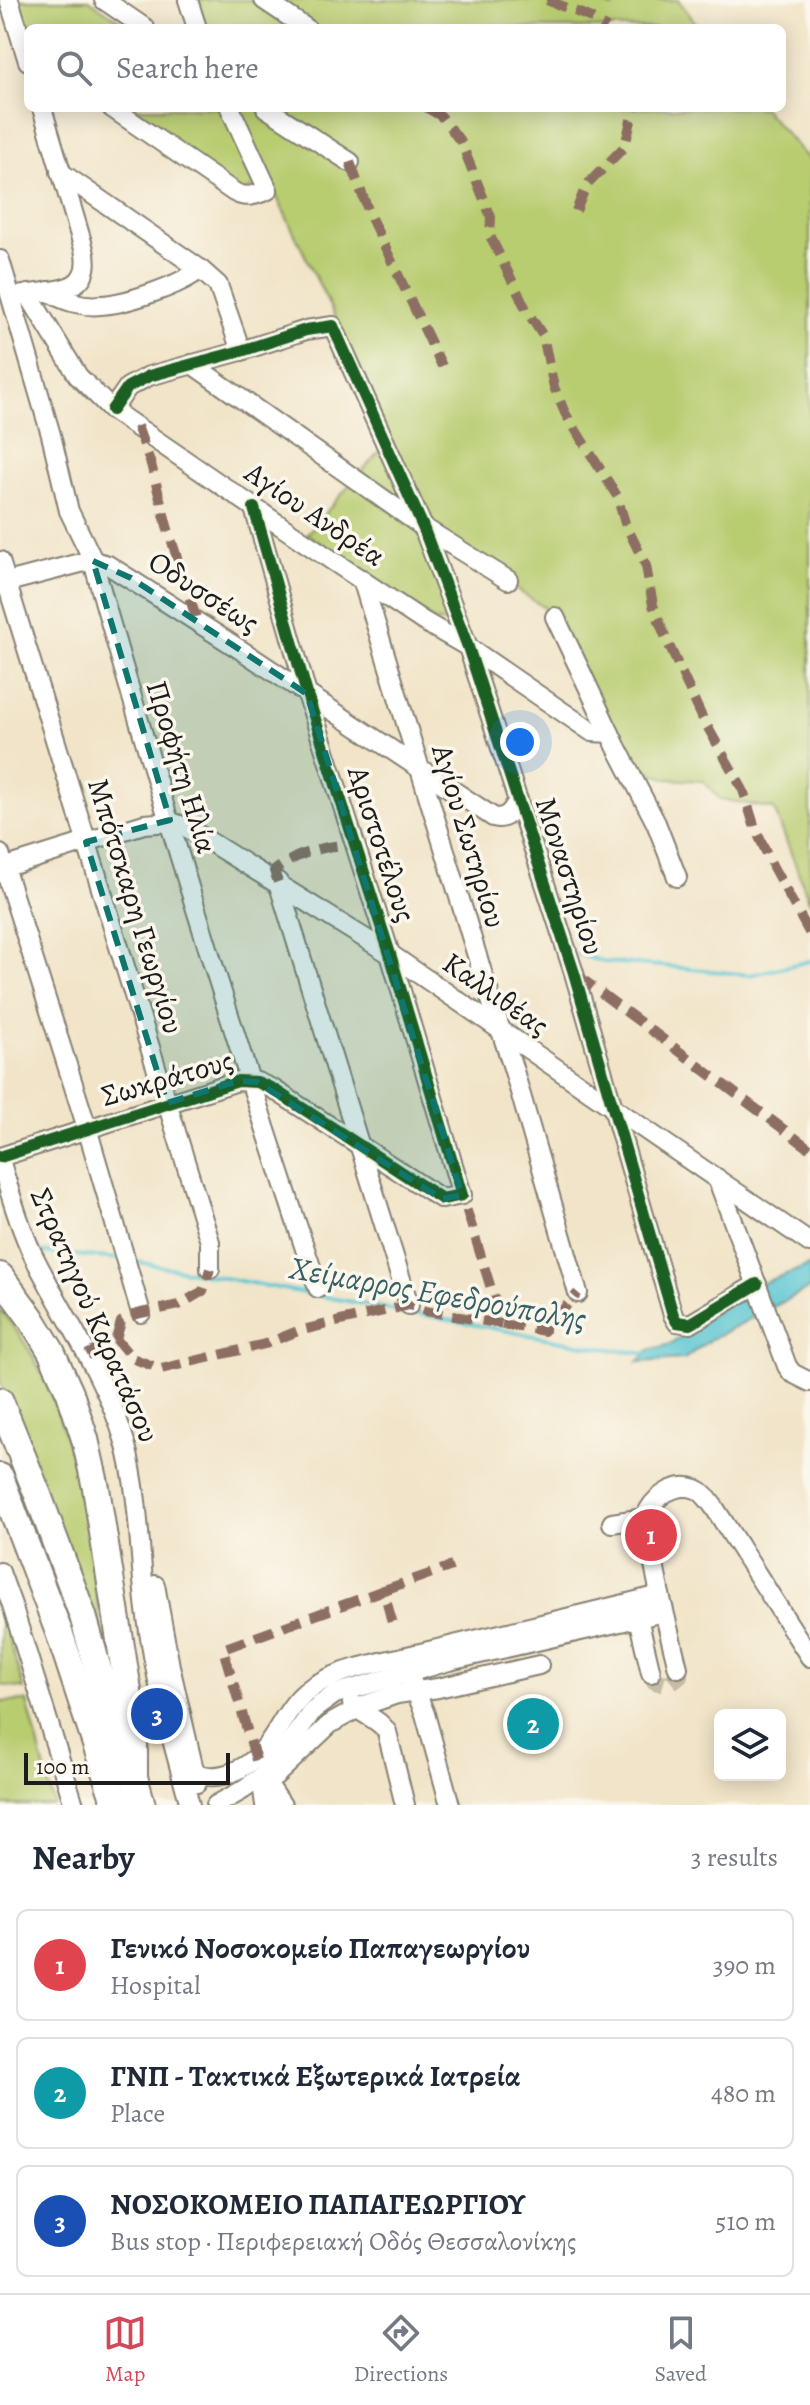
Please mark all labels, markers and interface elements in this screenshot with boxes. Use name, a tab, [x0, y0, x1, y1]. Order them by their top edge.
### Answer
search box	[24, 24, 786, 112]
icon: search	[52, 46, 96, 90]
text: Search here	[116, 48, 259, 88]
street label: Αγίου Ανδρέα	[236, 452, 393, 576]
street label: Οδυσσέως	[141, 541, 267, 643]
street label: Προφήτη Ηλία	[137, 676, 227, 858]
your location	[500, 722, 540, 762]
street label: Αγίου Σωτηρίου	[422, 739, 516, 932]
street label: Αριστοτέλους	[338, 760, 426, 927]
street label: Μπότσκαρη Γεωργίου	[78, 774, 194, 1038]
street label: Μοναστηρίου	[526, 792, 614, 960]
street label: Καλλιθέας	[435, 943, 557, 1045]
street label: Σωκράτους	[97, 1040, 237, 1116]
street label: Στρατηγού Καρατάσου	[21, 1181, 169, 1449]
water label: Χείμαρρος Εφεδρούπολης	[285, 1245, 590, 1341]
pin: 1	[625, 1505, 677, 1565]
pin: 3	[131, 1684, 183, 1744]
pin: 2	[507, 1694, 559, 1754]
map controls	[714, 1709, 786, 1781]
button: layers	[714, 1709, 786, 1781]
scale bar	[24, 1749, 230, 1785]
text: 100 m	[36, 1752, 90, 1782]
text: Nearby	[32, 1834, 135, 1881]
text: 3 results	[691, 1840, 778, 1875]
text: Γενικό Νοσοκομείο Παπαγεωργίου	[110, 1928, 530, 1968]
text: 1	[55, 1948, 65, 1983]
text: 390 m	[713, 1948, 776, 1983]
text: Hospital	[110, 1968, 201, 2003]
text: ΓΝΠ - Τακτικά Εξωτερικά Ιατρεία	[110, 2056, 521, 2096]
text: 2	[54, 2076, 66, 2111]
text: 480 m	[711, 2076, 776, 2111]
text: Place	[110, 2096, 165, 2131]
text: ΝΟΣΟΚΟΜΕΙΟ ΠΑΠΑΓΕΩΡΓΙΟΥ	[110, 2184, 525, 2224]
text: 3	[54, 2204, 66, 2239]
text: 510 m	[715, 2204, 776, 2239]
text: Bus stop · Περιφερειακή Οδός Θεσσαλονίκης	[110, 2224, 576, 2259]
tab: Map	[103, 2311, 147, 2389]
tab: Directions	[354, 2311, 448, 2389]
tab: Saved	[655, 2311, 707, 2389]

